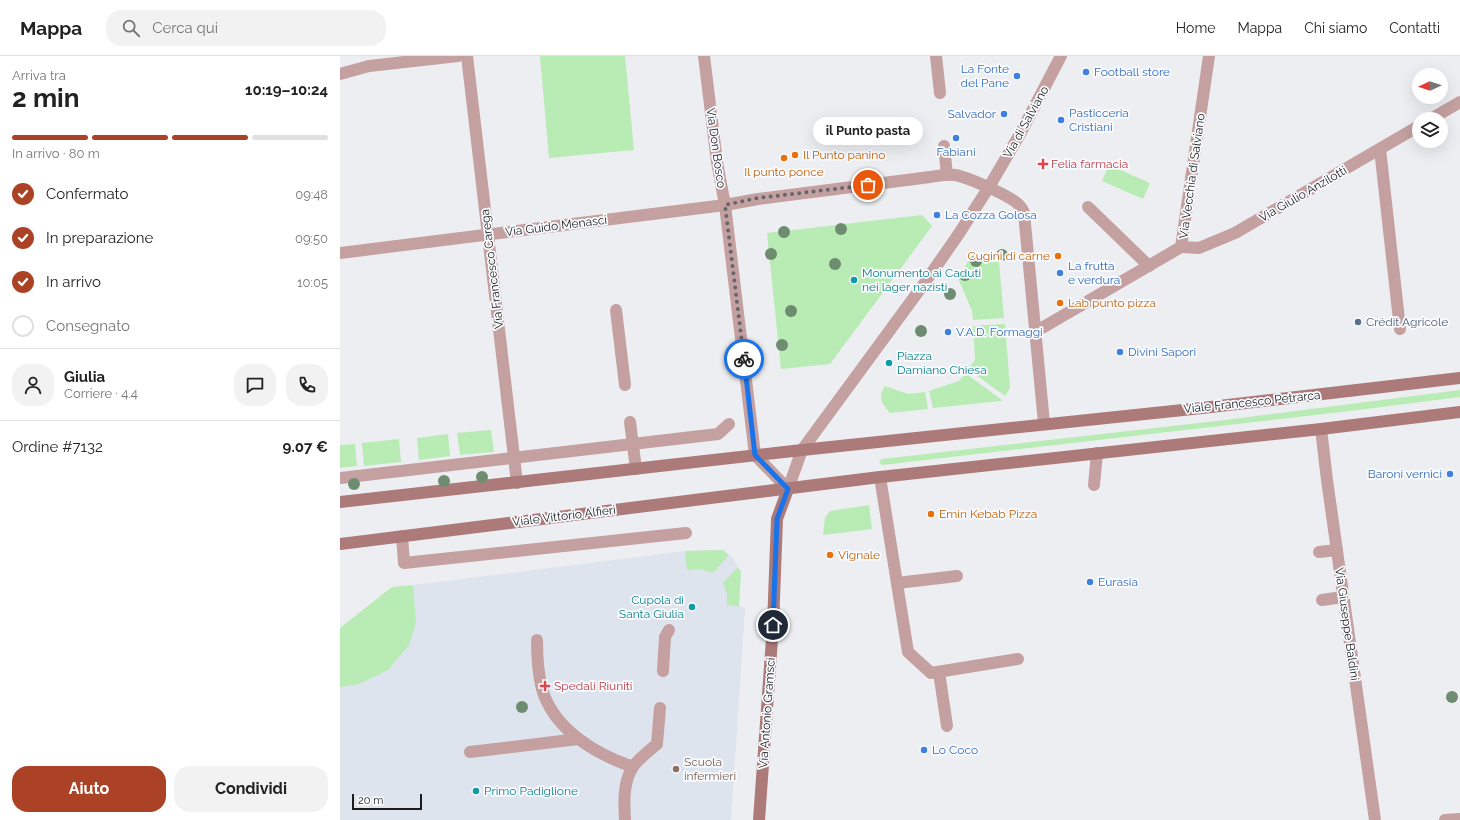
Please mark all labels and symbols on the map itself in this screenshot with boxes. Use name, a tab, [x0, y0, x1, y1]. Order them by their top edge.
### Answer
place label: La Fonte del Pane	[961, 62, 1009, 90]
place label: Football store	[1094, 65, 1170, 79]
marker: Football store	[1081, 67, 1091, 77]
north arrow	[1412, 68, 1448, 104]
marker: La Fonte del Pane	[1012, 71, 1022, 81]
street label: Via di Salviano	[1000, 84, 1052, 160]
place label: Pasticceria Cristiani	[1069, 106, 1129, 134]
street label: Via Don Bosco	[703, 107, 729, 189]
place label: Salvador	[948, 107, 997, 121]
marker: Salvador	[999, 109, 1009, 119]
street label: Via Vecchia di Salviano	[1176, 112, 1208, 240]
marker: Pasticceria Cristiani	[1056, 115, 1066, 125]
callout: il Punto pasta	[813, 117, 923, 145]
marker: Fabiani	[951, 133, 961, 143]
place label: Fabiani	[937, 145, 976, 159]
place label: Il Punto panino	[803, 148, 885, 162]
marker: Il Punto panino	[790, 150, 800, 160]
marker: Il punto ponce	[779, 153, 789, 163]
place label: Felia farmacia	[1051, 157, 1128, 171]
marker: Felia farmacia	[1038, 159, 1048, 169]
street label: Via Giulio Anzilotti	[1257, 163, 1349, 225]
place label: Il punto ponce	[744, 165, 824, 179]
pin	[851, 168, 885, 202]
street label: Via Francesco Carega	[478, 208, 506, 330]
place label: La Cozza Golosa	[945, 208, 1037, 222]
marker: La Cozza Golosa	[932, 210, 942, 220]
street label: Via Guido Menasci	[504, 213, 608, 239]
place label: Cugini di carne	[967, 249, 1050, 263]
marker: Cugini di carne	[1053, 251, 1063, 261]
place label: La frutta e verdura	[1068, 259, 1120, 287]
place label: Monumento ai Caduti nei lager nazisti	[862, 266, 981, 294]
marker: La frutta e verdura	[1055, 268, 1065, 278]
marker: Monumento ai Caduti nei lager nazisti	[849, 275, 859, 285]
place label: Lab punto pizza	[1068, 296, 1156, 310]
marker: Lab punto pizza	[1055, 298, 1065, 308]
place label: Crédit Agricole	[1366, 315, 1448, 329]
marker: Crédit Agricole	[1353, 317, 1363, 327]
place label: V.A.D. Formaggi	[956, 325, 1043, 339]
marker: V.A.D. Formaggi	[943, 327, 953, 337]
courier	[724, 339, 764, 379]
place label: Divini Sapori	[1128, 345, 1196, 359]
marker: Divini Sapori	[1115, 347, 1125, 357]
place label: Piazza Damiano Chiesa	[897, 349, 987, 377]
marker: Piazza Damiano Chiesa	[884, 358, 894, 368]
street label: Viale Francesco Petrarca	[1183, 388, 1321, 416]
place label: Baroni vernici	[1368, 467, 1442, 481]
marker: Baroni vernici	[1445, 469, 1455, 479]
street label: Viale Vittorio Alfieri	[512, 503, 616, 529]
place label: Emin Kebab Pizza	[939, 507, 1037, 521]
marker: Emin Kebab Pizza	[926, 509, 936, 519]
place label: Vignale	[838, 548, 880, 562]
marker: Vignale	[825, 550, 835, 560]
street label: Via Giuseppe Baldini	[1332, 567, 1362, 681]
place label: Eurasia	[1098, 575, 1138, 589]
marker: Eurasia	[1085, 577, 1095, 587]
place label: Cupola di Santa Giulia	[619, 593, 684, 621]
marker: Cupola di Santa Giulia	[687, 602, 697, 612]
pin	[756, 608, 790, 642]
street label: Via Antonio Gramsci	[756, 657, 778, 769]
place label: Spedali Riuniti	[554, 679, 632, 693]
marker: Spedali Riuniti	[539, 680, 551, 692]
place label: Lo Coco	[932, 743, 978, 757]
marker: Lo Coco	[919, 745, 929, 755]
place label: Scuola infermieri	[684, 755, 736, 783]
marker: Scuola infermieri	[671, 764, 681, 774]
place label: Primo Padiglione	[484, 784, 578, 798]
marker: Primo Padiglione	[471, 786, 481, 796]
scale bar	[352, 792, 422, 811]

